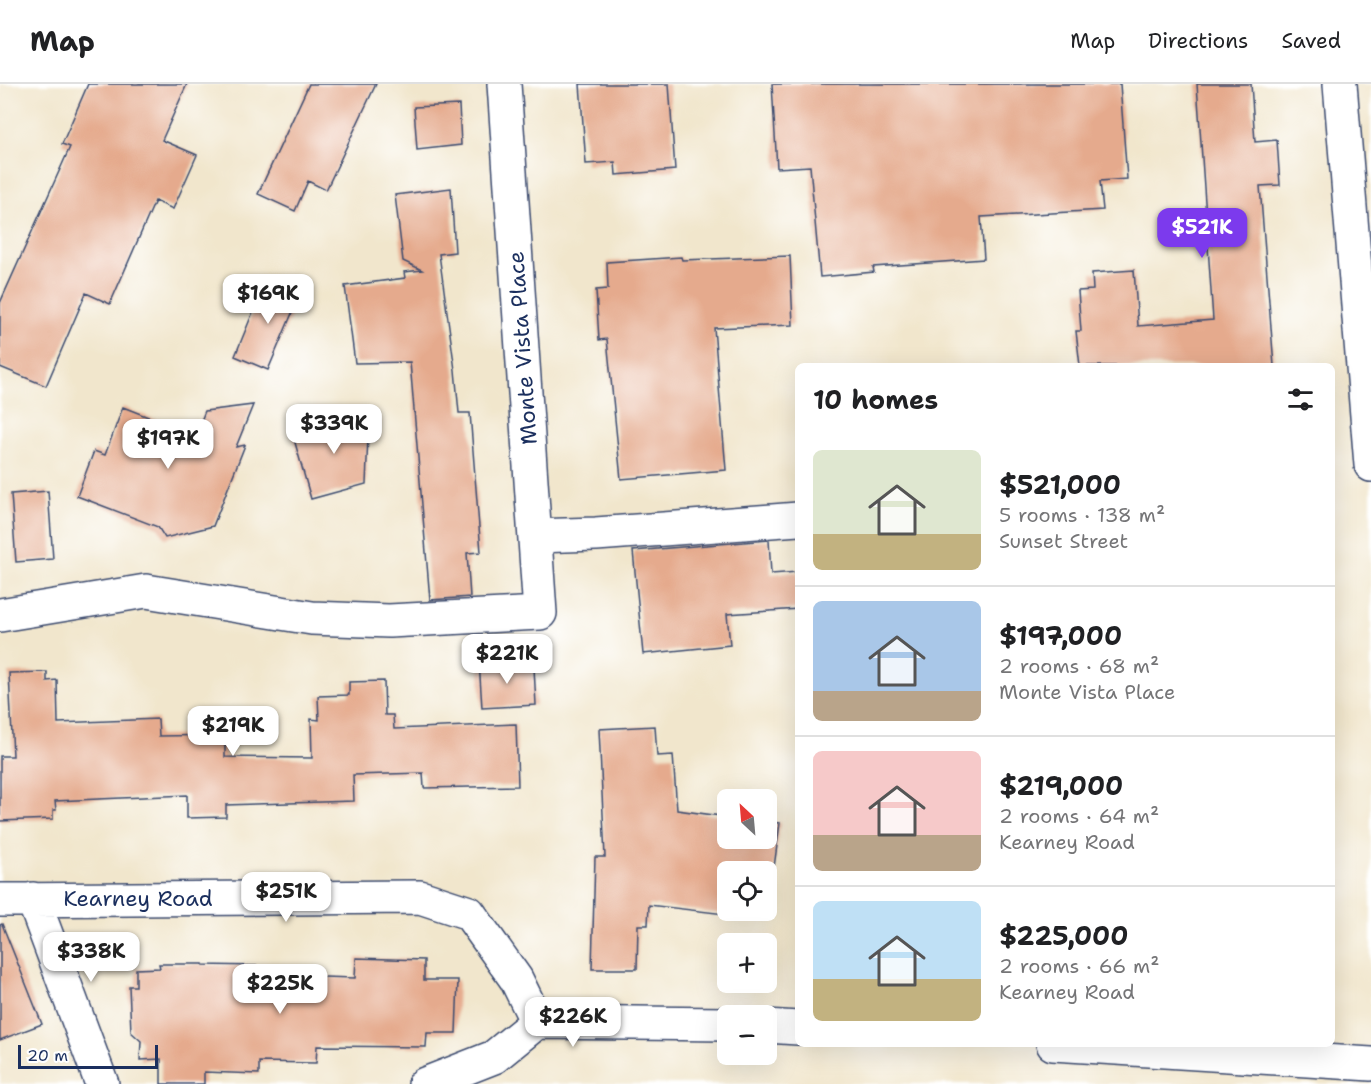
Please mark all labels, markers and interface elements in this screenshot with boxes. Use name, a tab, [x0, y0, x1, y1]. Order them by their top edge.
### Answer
text: Map	[30, 22, 95, 60]
text: Map	[1070, 27, 1115, 55]
text: Directions	[1148, 27, 1248, 55]
text: Saved	[1281, 27, 1341, 55]
pin: $521K	[1160, 208, 1244, 259]
text: $521K	[1171, 214, 1233, 240]
street label: Monte Vista Place	[501, 250, 544, 446]
pin: $169K	[226, 274, 310, 325]
text: $169K	[237, 280, 299, 306]
text: 10 homes	[813, 382, 938, 417]
icon: filters	[1284, 383, 1317, 416]
pin: $339K	[292, 404, 376, 455]
text: $339K	[300, 410, 368, 436]
pin: $197K	[126, 419, 210, 470]
text: $197K	[136, 425, 200, 451]
text: $521,000	[999, 467, 1121, 502]
icon: home	[861, 474, 933, 546]
text: 5 rooms · 138 m²	[999, 502, 1165, 528]
text: Sunset Street	[999, 528, 1128, 554]
text: $197,000	[999, 618, 1122, 653]
icon: home	[861, 625, 933, 697]
pin: $221K	[465, 634, 549, 685]
text: $221K	[476, 640, 538, 666]
text: 2 rooms · 68 m²	[999, 653, 1159, 679]
text: Monte Vista Place	[999, 679, 1175, 705]
pin: $219K	[191, 706, 275, 757]
text: $219K	[202, 712, 264, 738]
text: $219,000	[999, 768, 1123, 803]
icon: home	[861, 775, 933, 847]
north arrow	[717, 789, 777, 849]
map controls	[717, 789, 777, 1065]
text: 2 rooms · 64 m²	[999, 803, 1159, 829]
text: Kearney Road	[999, 829, 1135, 855]
button: locate	[717, 861, 777, 921]
pin: $251K	[244, 872, 328, 923]
text: $251K	[255, 878, 317, 904]
street label: Kearney Road	[63, 884, 213, 913]
text: $225,000	[999, 918, 1128, 953]
icon: home	[861, 925, 933, 997]
pin: $338K	[49, 932, 133, 983]
button: +	[717, 933, 777, 993]
text: $338K	[57, 938, 125, 964]
text: 2 rooms · 66 m²	[999, 953, 1160, 979]
pin: $225K	[238, 964, 322, 1015]
text: $225K	[246, 970, 314, 996]
text: Kearney Road	[999, 979, 1135, 1005]
pin: $226K	[531, 997, 615, 1048]
text: $226K	[539, 1003, 607, 1029]
button: −	[717, 1005, 777, 1065]
scale bar	[18, 1042, 158, 1070]
text: 20 m	[27, 1045, 68, 1066]

